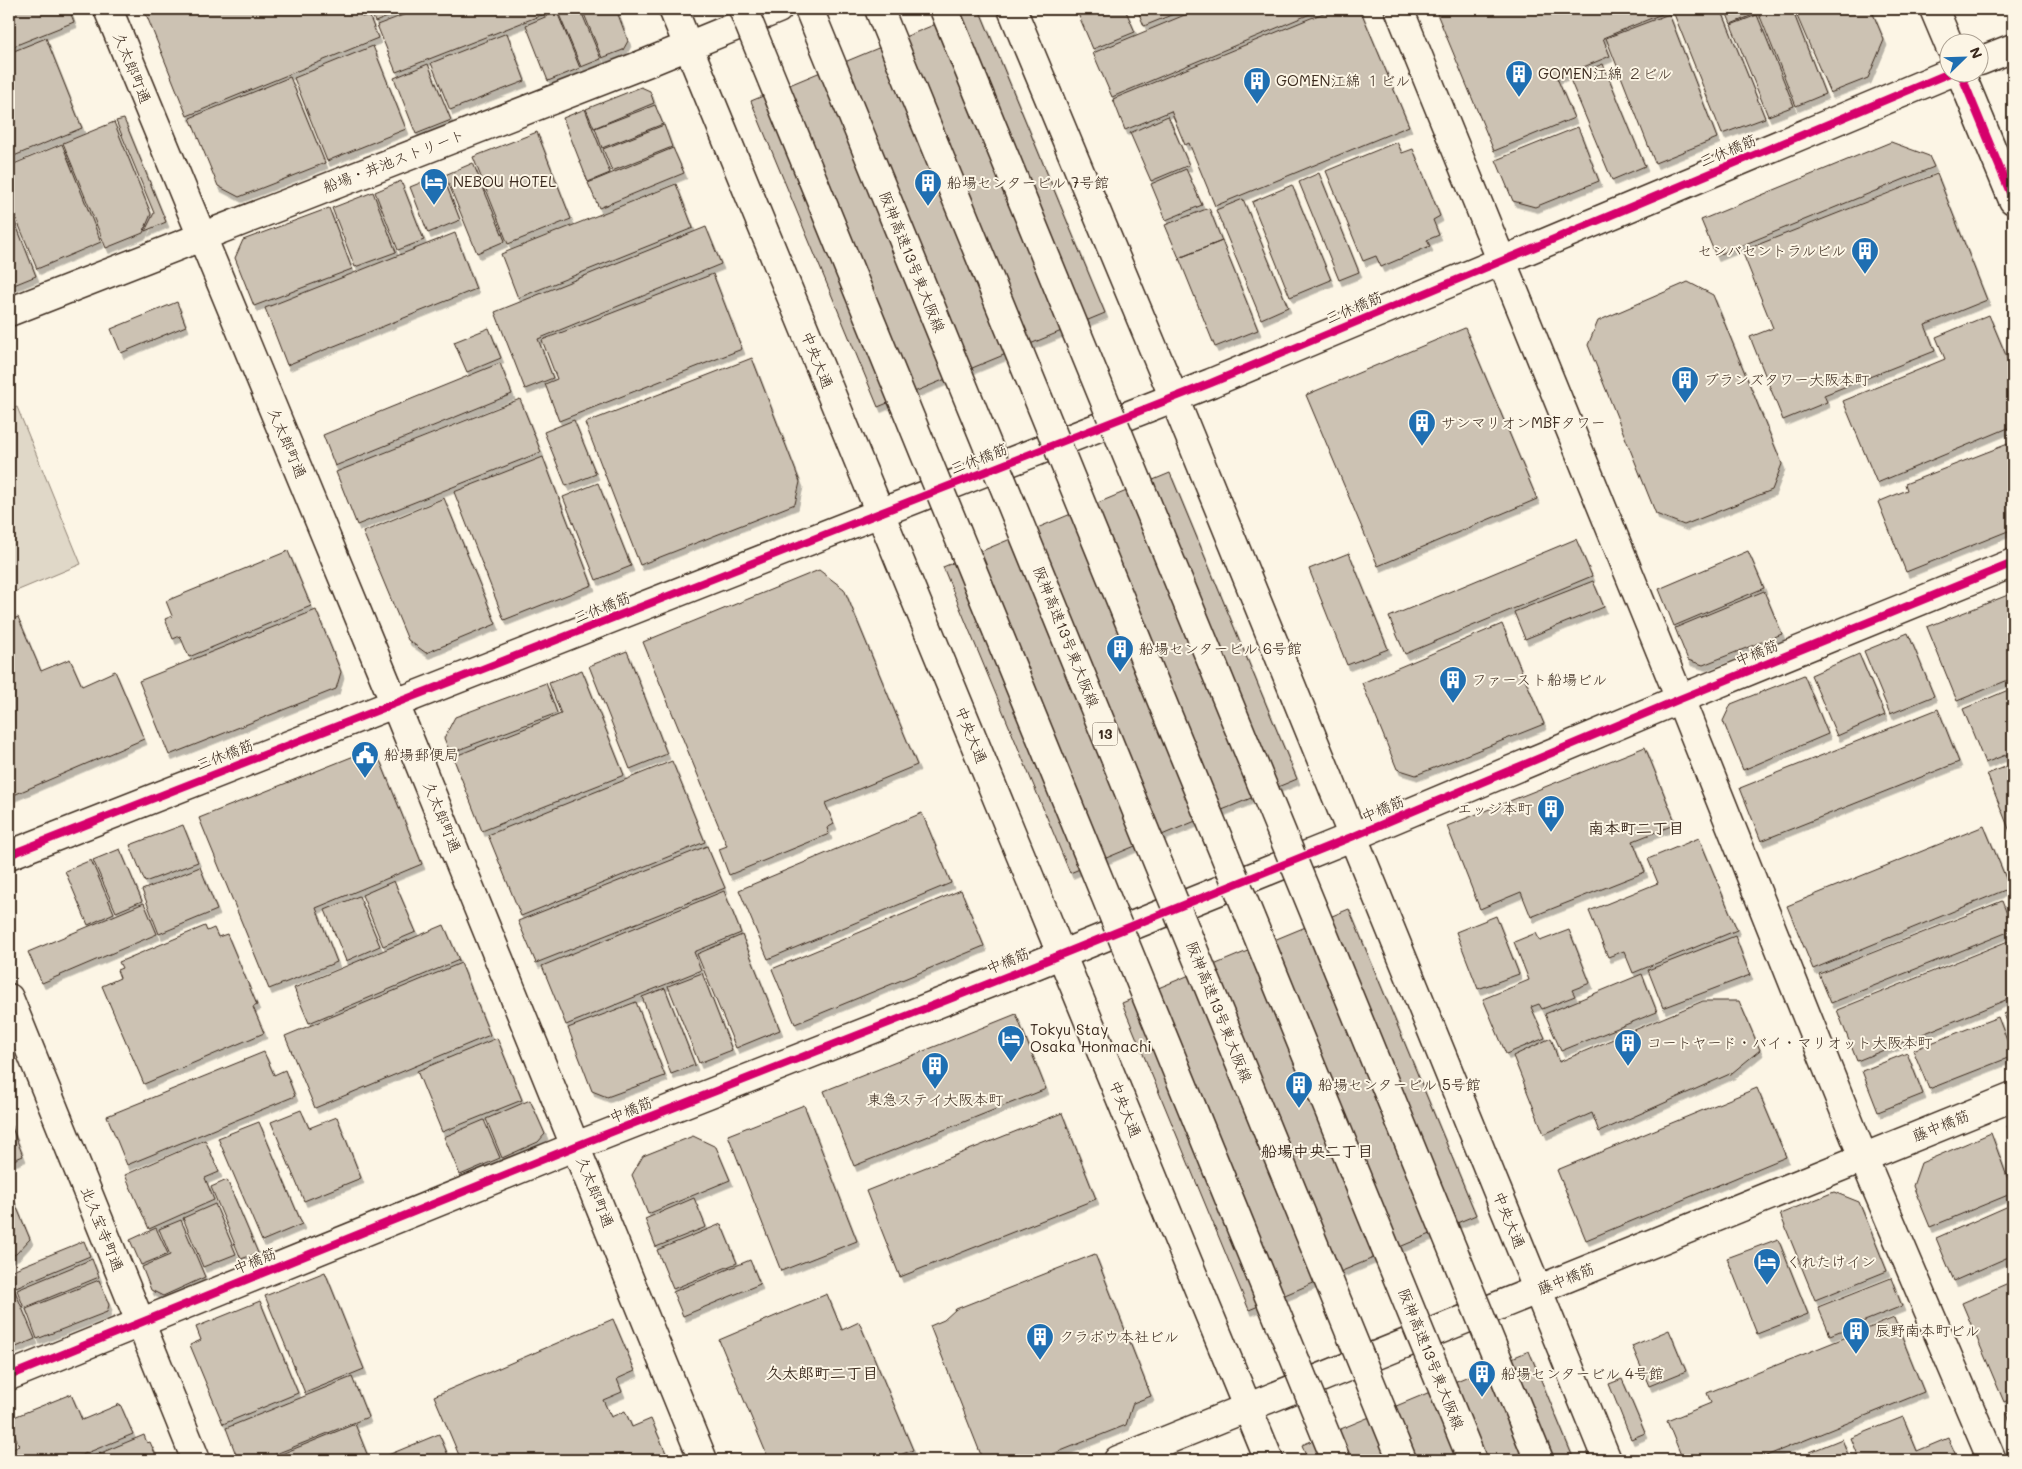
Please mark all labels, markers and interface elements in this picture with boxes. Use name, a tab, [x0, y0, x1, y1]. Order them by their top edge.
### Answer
street label: 久太郎町通	[110, 29, 156, 106]
north arrow	[1940, 32, 1990, 82]
text: N	[1966, 44, 1987, 61]
building icon: GOMEN江綿 ２ビル	[1504, 59, 1534, 98]
place label: GOMEN江綿 ２ビル	[1538, 63, 1672, 83]
building icon: GOMEN江綿 １ビル	[1242, 66, 1272, 105]
place label: GOMEN江綿 １ビル	[1276, 70, 1410, 90]
street label: 船場・丼池ストリート	[319, 124, 468, 196]
street label: 三休橋筋	[1696, 129, 1759, 171]
hotel icon: NEBOU HOTEL	[419, 167, 449, 206]
building icon: 船場センタービル 7号館	[913, 168, 943, 207]
place label: NEBOU HOTEL	[453, 171, 556, 191]
place label: 船場センタービル 7号館	[947, 172, 1109, 192]
street label: 阪神高速13号東大阪線	[875, 188, 950, 335]
building icon: センバセントラルビル	[1850, 236, 1880, 275]
place label: センバセントラルビル	[1697, 240, 1846, 260]
street label: 三休橋筋	[1322, 286, 1385, 328]
street label: 中央大通	[797, 328, 838, 391]
building icon: ブランズタワー大阪本町	[1670, 365, 1700, 404]
place label: ブランズタワー大阪本町	[1704, 369, 1870, 389]
street label: 久太郎町通	[264, 404, 312, 481]
building icon: サンマリオンMBFタワー	[1407, 408, 1437, 447]
place label: サンマリオンMBFタワー	[1441, 412, 1606, 432]
street label: 三休橋筋	[947, 438, 1010, 478]
street label: 阪神高速13号東大阪線	[1029, 563, 1104, 710]
street label: 三休橋筋	[570, 587, 633, 628]
building icon: 船場センタービル 6号館	[1105, 634, 1135, 673]
street label: 中橋筋	[1732, 634, 1781, 670]
place label: 船場センタービル 6号館	[1139, 638, 1302, 658]
building icon: ファースト船場ビル	[1438, 665, 1468, 704]
place label: ファースト船場ビル	[1472, 669, 1607, 689]
street label: 中央大通	[951, 703, 992, 766]
road number: 13	[1092, 722, 1118, 746]
street label: 三休橋筋	[193, 734, 256, 774]
public building icon: 船場郵便局	[350, 740, 380, 779]
place label: 船場郵便局	[384, 744, 459, 764]
street label: 久太郎町通	[420, 778, 466, 855]
street label: 中橋筋	[1358, 790, 1407, 826]
building icon: エッジ本町	[1536, 794, 1566, 833]
place label: エッジ本町	[1457, 798, 1533, 818]
district label: 南本町二丁目	[1588, 817, 1684, 838]
street label: 阪神高速13号東大阪線	[1182, 938, 1257, 1085]
street label: 中橋筋	[983, 942, 1032, 978]
place label: Tokyu Stay Osaka Honmachi	[1030, 1019, 1152, 1056]
hotel icon: Tokyu Stay Osaka Honmachi	[996, 1024, 1026, 1063]
building icon: コートヤード・バイ・マリオット大阪本町	[1613, 1028, 1643, 1067]
place label: コートヤード・バイ・マリオット大阪本町	[1647, 1032, 1933, 1052]
building icon: 東急ステイ大阪本町	[920, 1051, 950, 1090]
building icon: 船場センタービル 5号館	[1284, 1070, 1314, 1109]
place label: 船場センタービル 5号館	[1318, 1074, 1481, 1094]
street label: 中央大通	[1105, 1077, 1146, 1140]
place label: 東急ステイ大阪本町	[867, 1089, 1004, 1109]
street label: 中橋筋	[606, 1091, 655, 1127]
street label: 藤中橋筋	[1909, 1105, 1972, 1146]
district label: 船場中央二丁目	[1261, 1140, 1373, 1161]
street label: 久太郎町通	[573, 1153, 619, 1230]
street label: 北久宝寺町通	[77, 1183, 129, 1274]
street label: 中央大通	[1489, 1188, 1530, 1251]
street label: 中橋筋	[230, 1242, 279, 1278]
hotel icon: くれたけイン	[1752, 1247, 1782, 1286]
place label: くれたけイン	[1786, 1251, 1876, 1271]
street label: 藤中橋筋	[1534, 1258, 1597, 1299]
street label: 阪神高速13号東大阪線	[1394, 1285, 1469, 1432]
building icon: 辰野南本町ビル	[1841, 1316, 1871, 1355]
place label: 辰野南本町ビル	[1875, 1320, 1980, 1340]
building icon: クラボウ本社ビル	[1025, 1322, 1055, 1361]
place label: クラボウ本社ビル	[1059, 1326, 1179, 1346]
building icon: 船場センタービル 4号館	[1467, 1359, 1497, 1398]
district label: 久太郎町二丁目	[766, 1362, 878, 1383]
place label: 船場センタービル 4号館	[1501, 1363, 1664, 1383]

